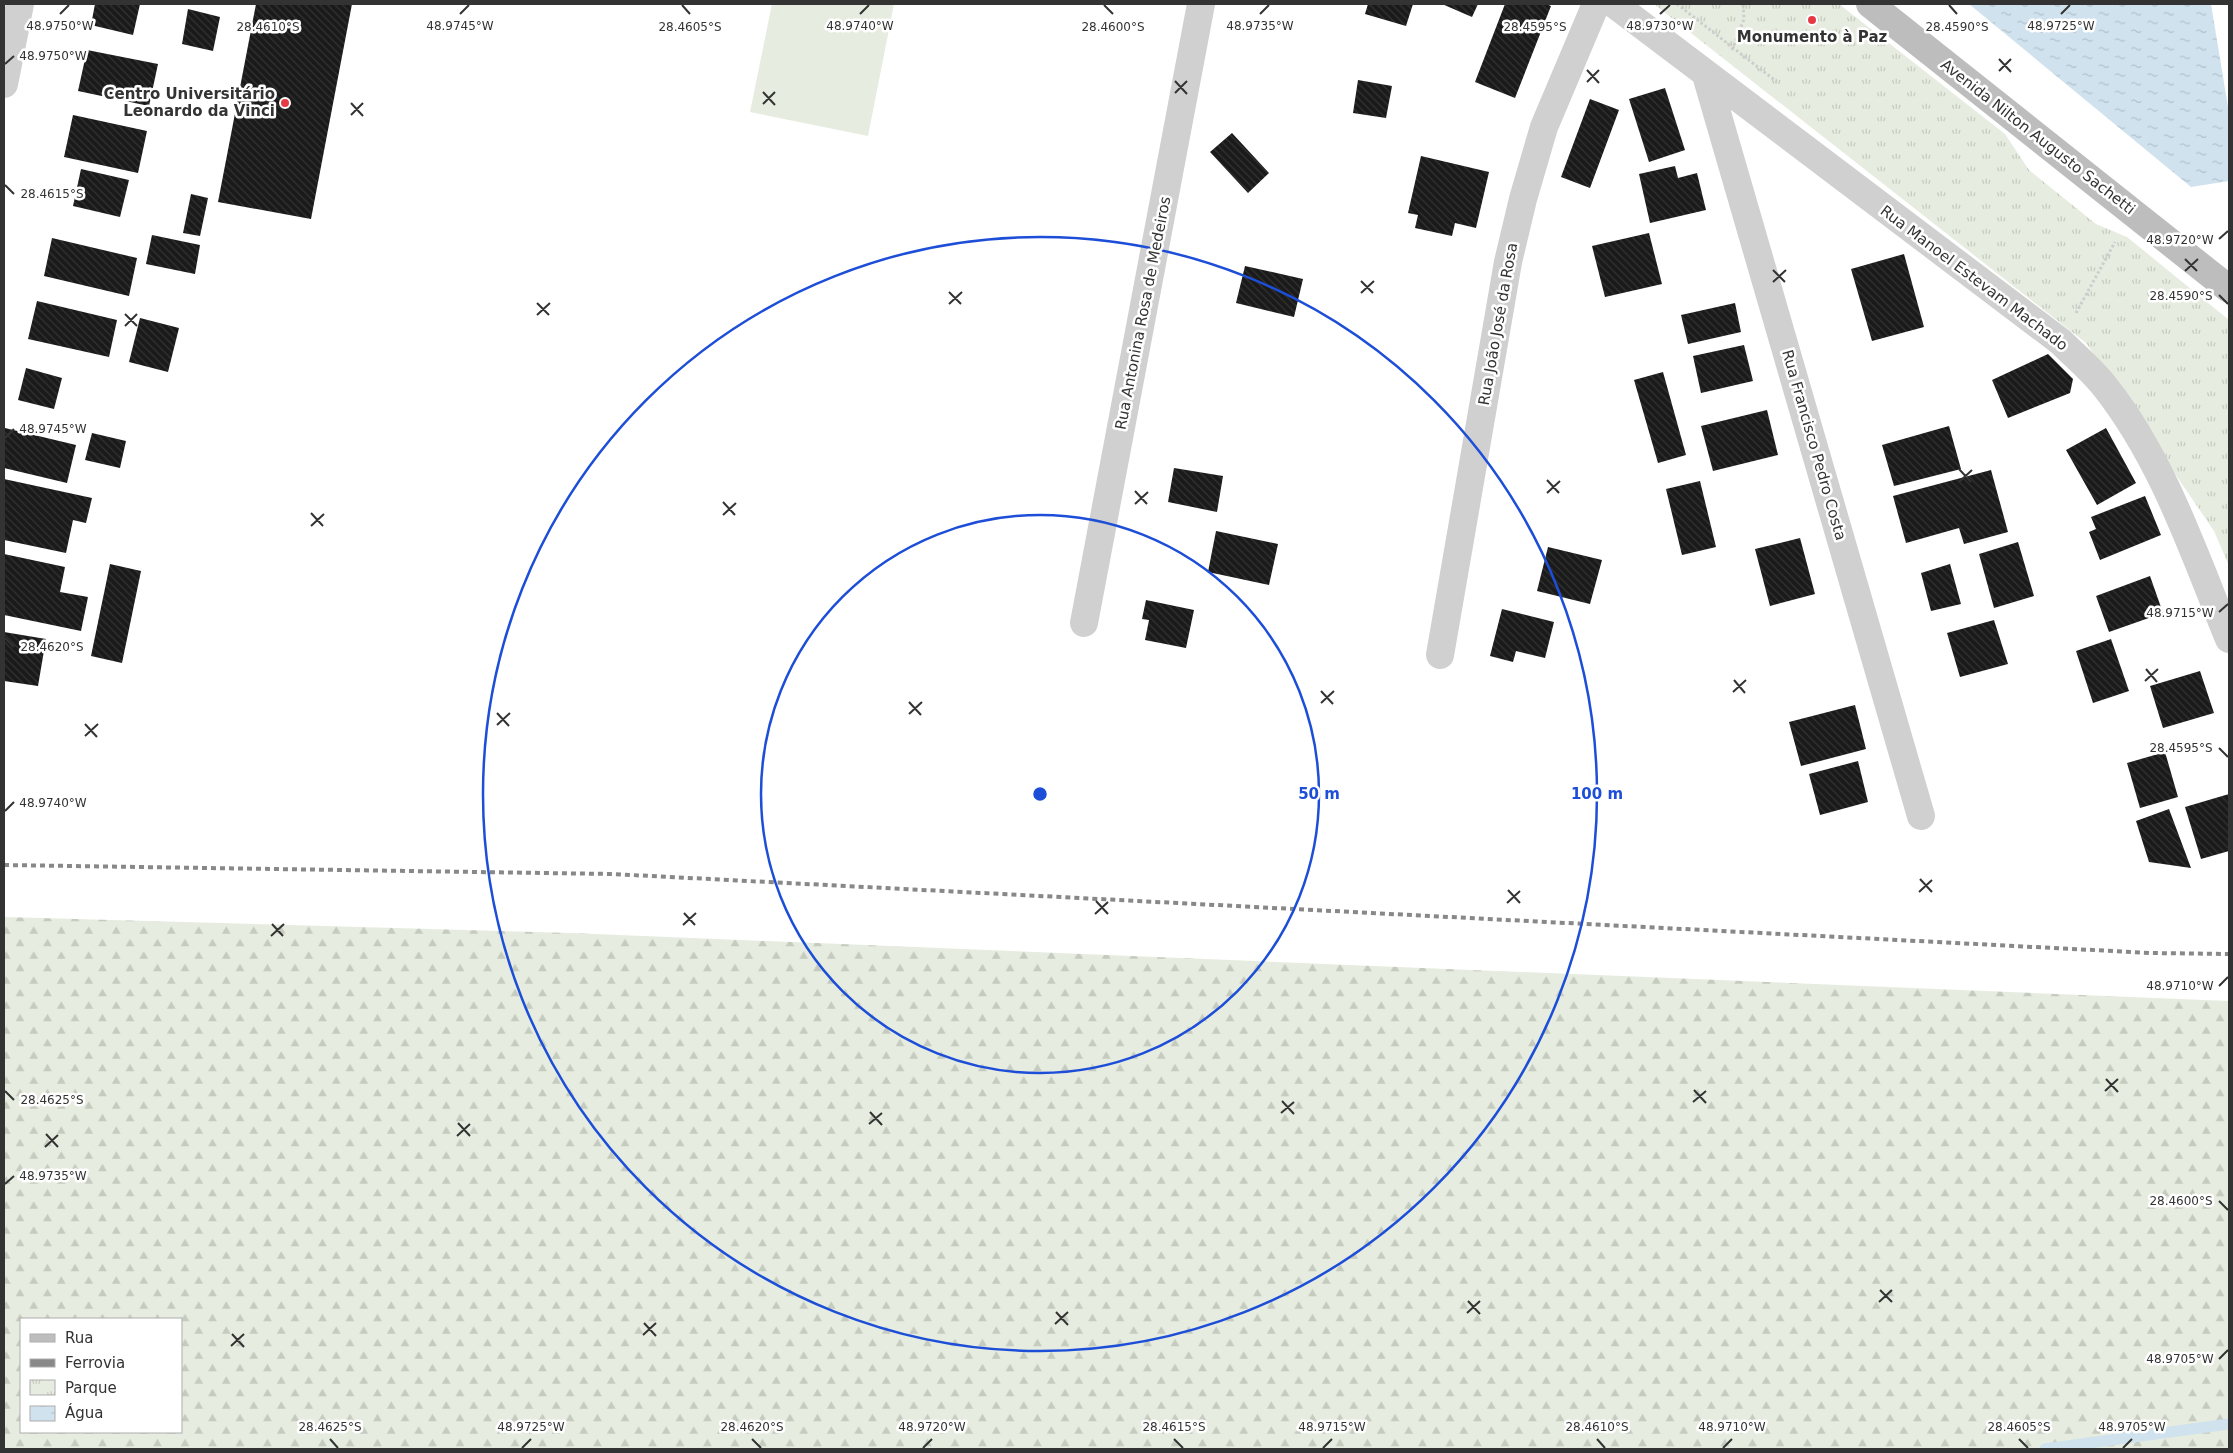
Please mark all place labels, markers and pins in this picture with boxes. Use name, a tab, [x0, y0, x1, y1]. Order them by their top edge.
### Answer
marker: Monumento à Paz	[1806, 14, 1818, 26]
place label: Monumento à Paz	[1737, 28, 1888, 46]
place label: Centro Universitário Leonardo da Vinci	[103, 85, 275, 120]
marker: Centro Universitário Leonardo da Vinci	[279, 97, 291, 109]
centre of rings	[1031, 785, 1049, 803]

